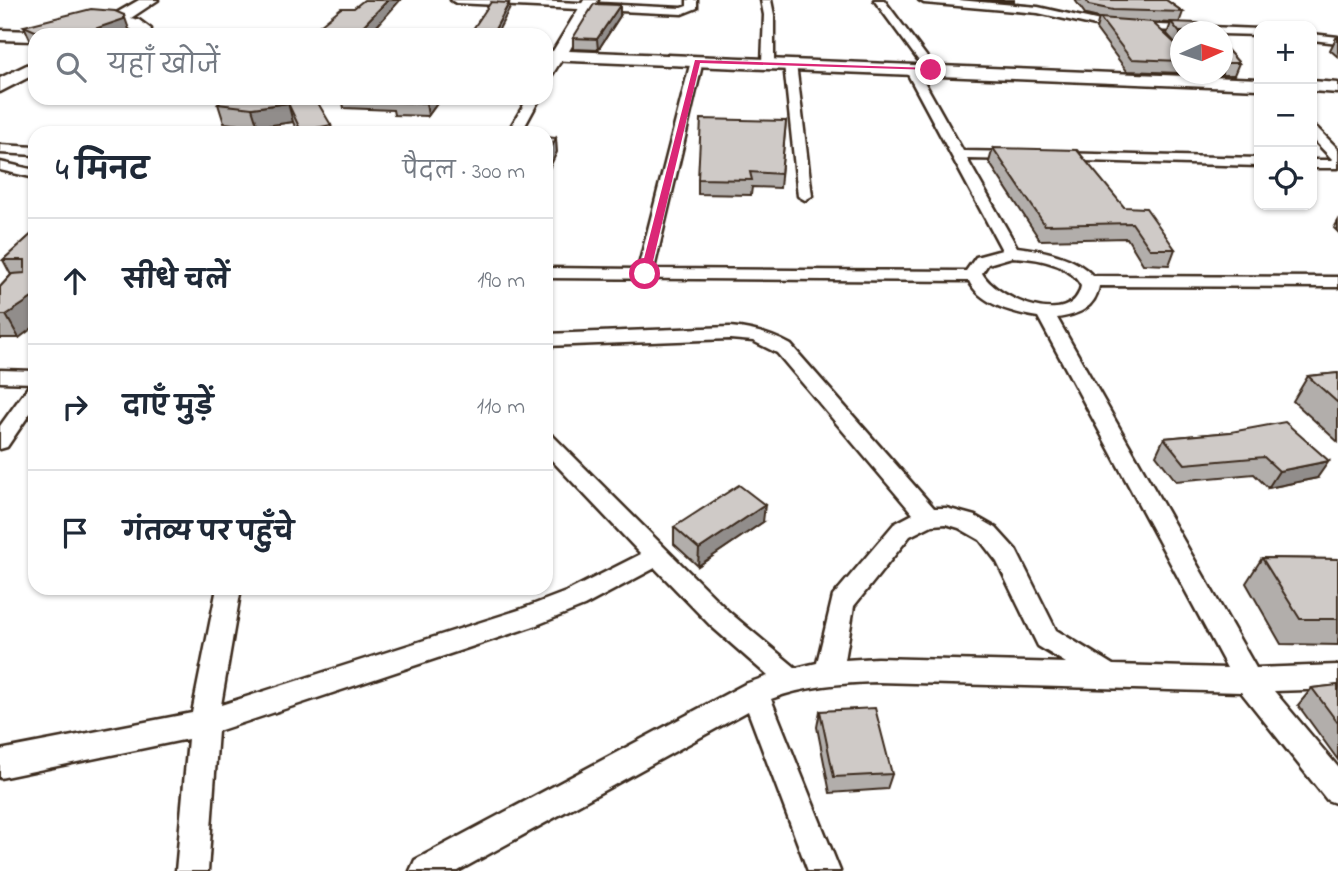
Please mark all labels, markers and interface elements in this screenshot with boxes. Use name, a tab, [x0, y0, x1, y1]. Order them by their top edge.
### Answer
north arrow	[1170, 21, 1233, 84]
map controls	[1254, 21, 1317, 210]
button: +	[1254, 21, 1317, 84]
search box	[28, 28, 553, 105]
icon: search	[52, 48, 90, 86]
text: यहाँ खोजें	[108, 48, 220, 86]
route end	[915, 54, 946, 85]
button: −	[1254, 84, 1317, 147]
button: locate	[1254, 147, 1317, 210]
text: 4 मिनट	[56, 150, 149, 194]
text: पैदल · 300 m	[402, 156, 525, 189]
route start	[629, 258, 660, 289]
icon: ahead	[56, 262, 94, 300]
text: सीधे चलें	[123, 263, 229, 301]
text: 190 m	[477, 265, 525, 298]
icon: right	[56, 388, 94, 426]
text: दाएँ मुड़ें	[123, 389, 213, 427]
text: 110 m	[477, 391, 525, 424]
icon: arrive	[56, 514, 94, 552]
text: गंतव्य पर पहुँचे	[123, 515, 294, 553]

